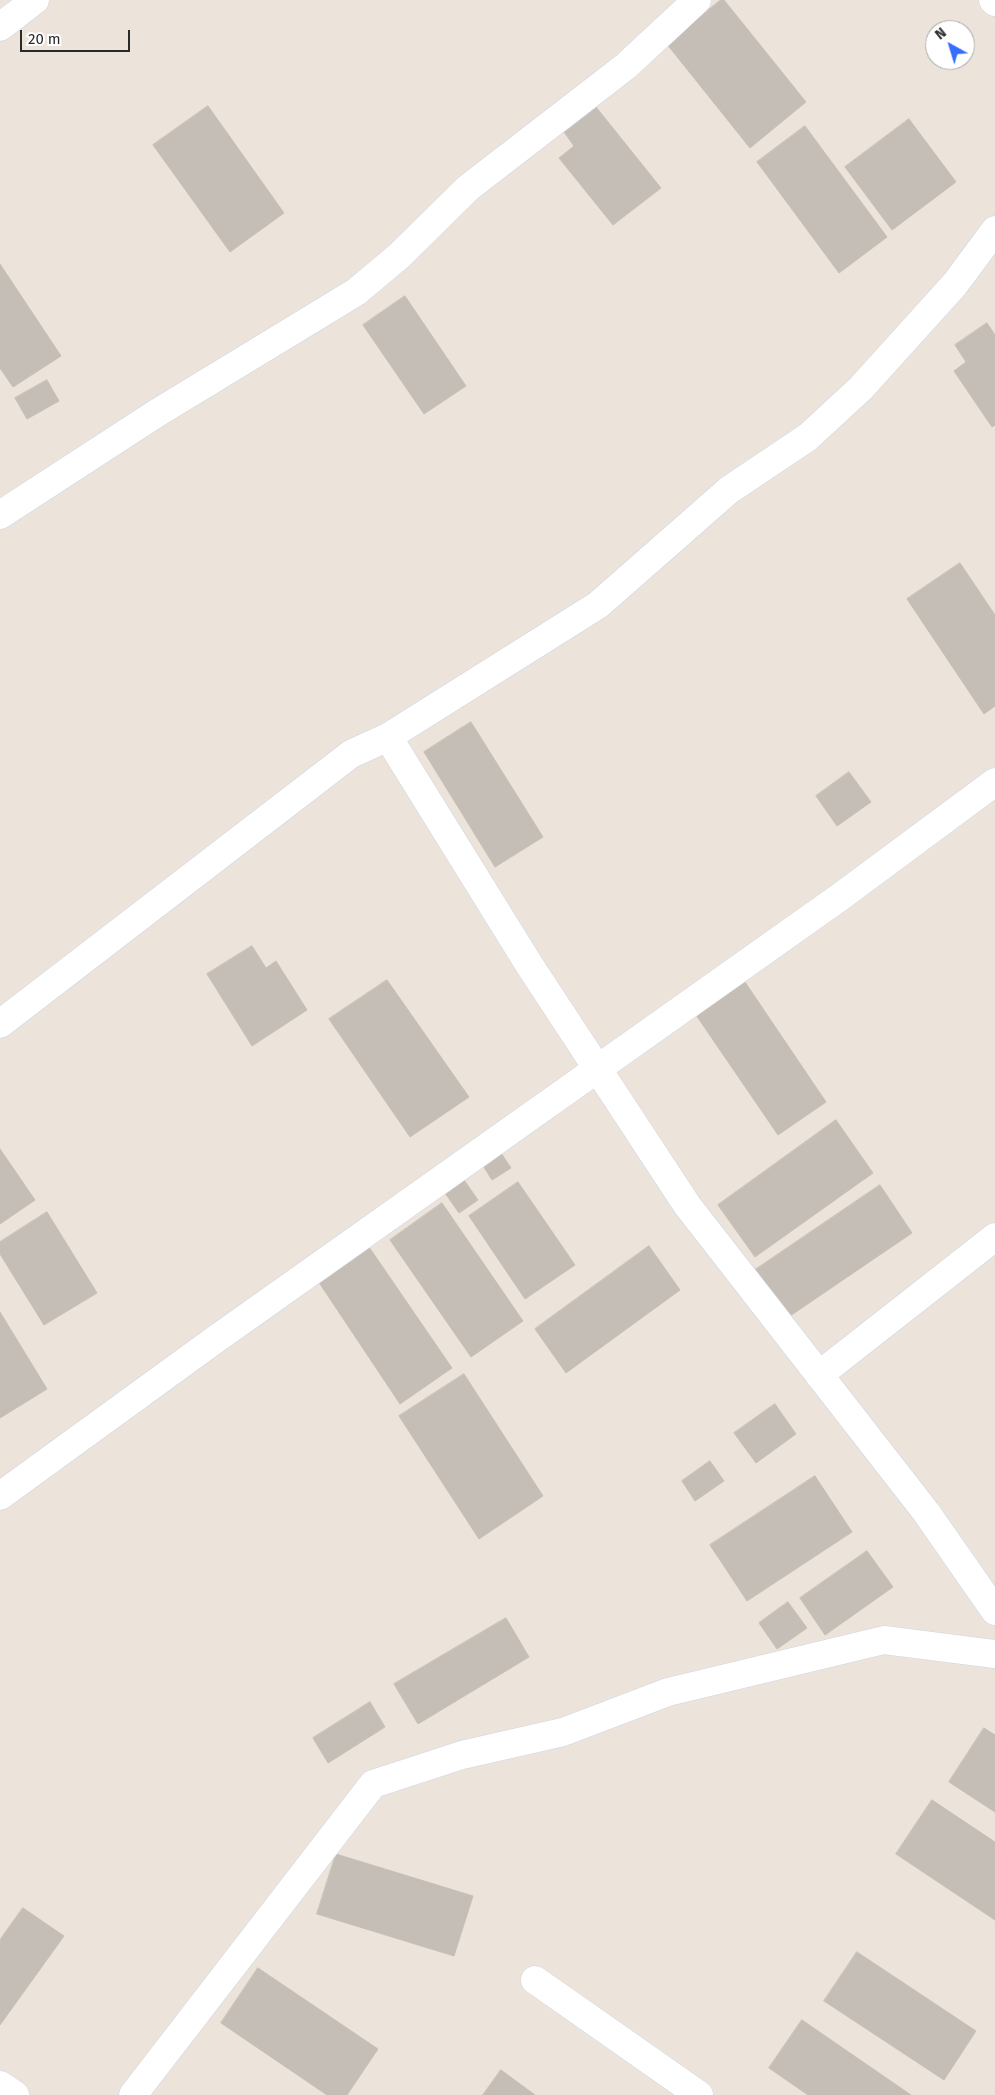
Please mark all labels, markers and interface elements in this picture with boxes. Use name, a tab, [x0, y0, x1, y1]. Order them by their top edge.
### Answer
scale bar	[22, 20, 132, 52]
north arrow	[925, 20, 975, 70]
text: N	[932, 24, 950, 43]
text: 20 m	[28, 30, 61, 48]

